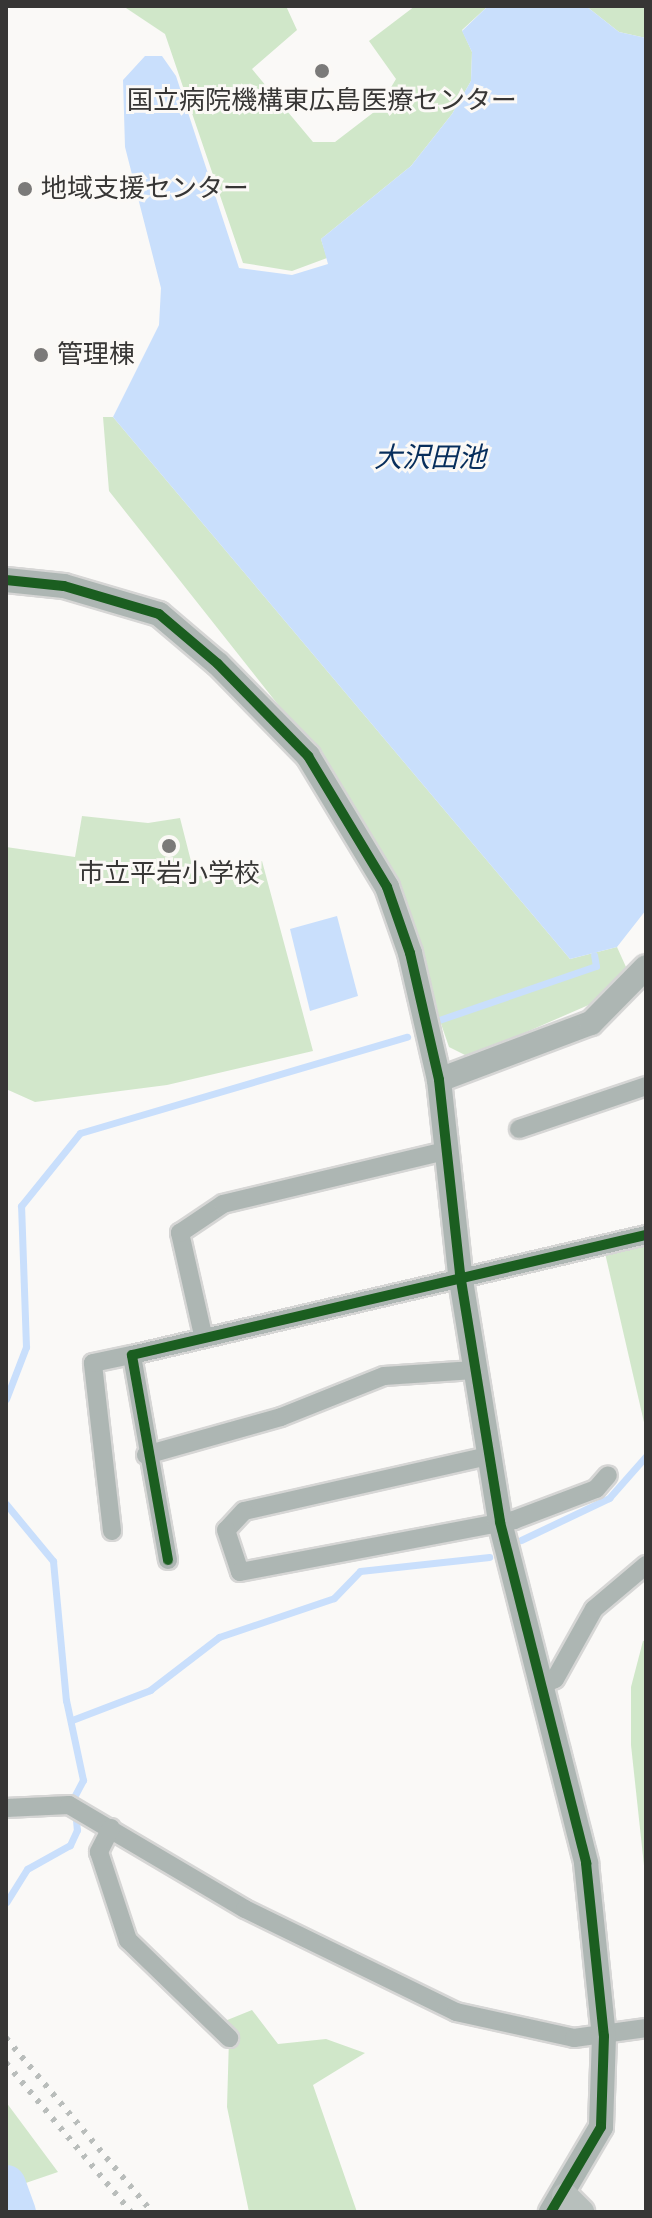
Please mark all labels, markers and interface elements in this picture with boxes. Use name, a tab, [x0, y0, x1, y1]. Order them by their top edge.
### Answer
marker: 国立病院機構東広島医療センター	[311, 60, 333, 82]
place label: 国立病院機構東広島医療センター	[127, 85, 517, 117]
place label: 地域支援センター	[41, 173, 249, 205]
marker: 地域支援センター	[16, 180, 34, 198]
place label: 管理棟	[57, 339, 135, 371]
marker: 管理棟	[32, 346, 50, 364]
water label: 大沢田池	[374, 441, 486, 475]
marker: 市立平岩小学校	[160, 837, 178, 855]
place label: 市立平岩小学校	[78, 858, 260, 890]

